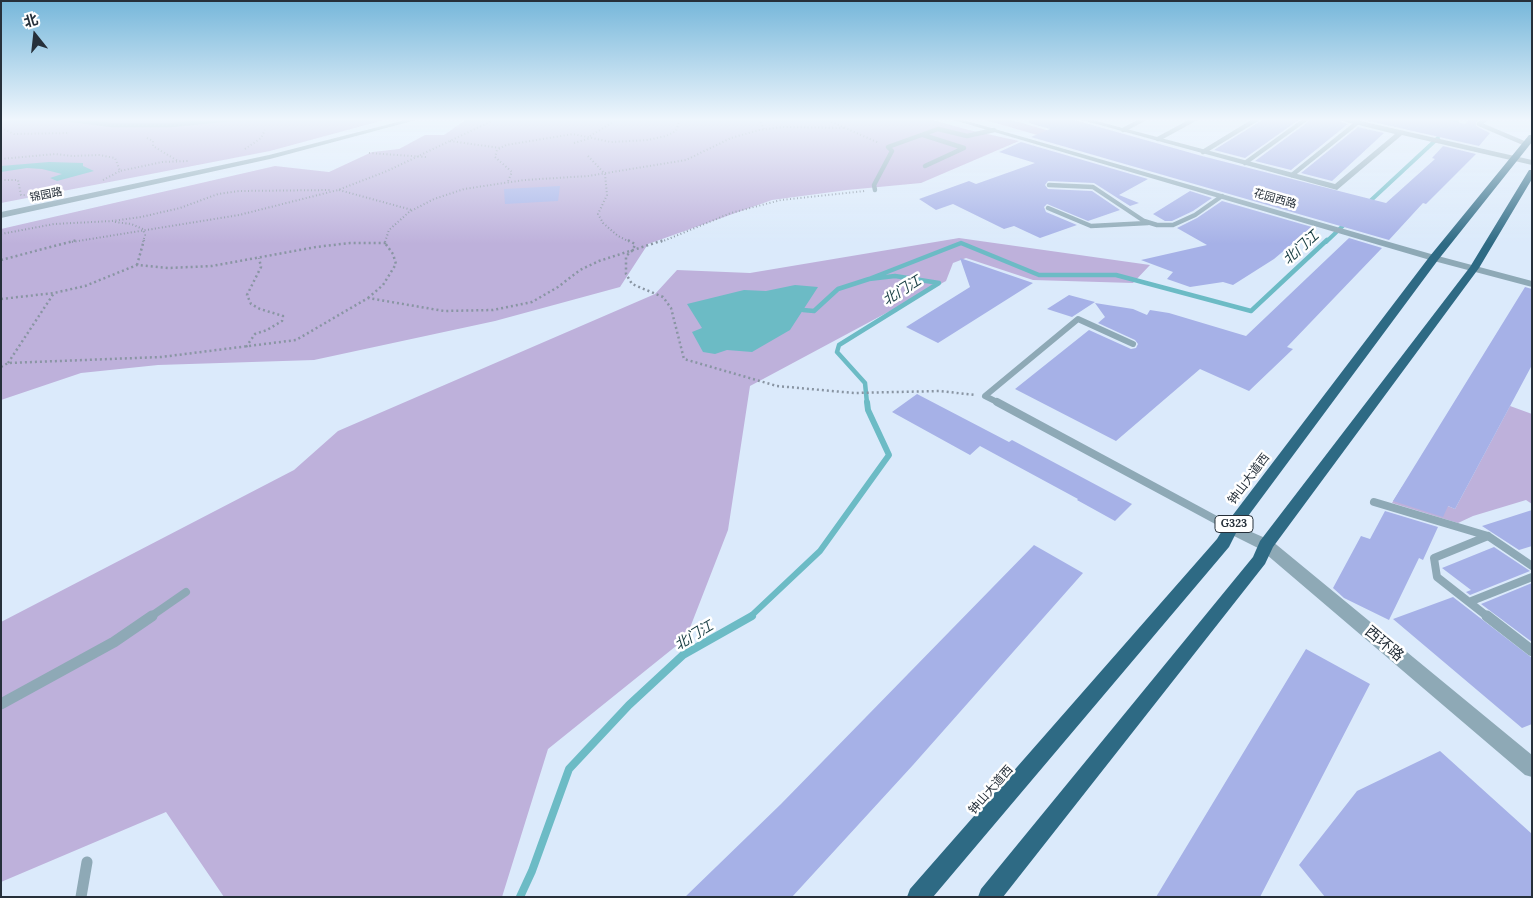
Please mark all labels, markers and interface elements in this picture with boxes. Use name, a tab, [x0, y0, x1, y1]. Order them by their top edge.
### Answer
north arrow	[10, 10, 60, 60]
text: 北	[22, 10, 40, 31]
street label: 锦园路	[29, 185, 63, 205]
street label: 花园西路	[1252, 187, 1298, 211]
water label: 北门江	[1280, 228, 1322, 268]
water label: 北门江	[880, 273, 924, 309]
street label: 钟山大道西	[1225, 451, 1273, 507]
road number: G323	[1215, 516, 1253, 532]
water label: 北门江	[672, 618, 716, 654]
street label: 西环路	[1361, 623, 1407, 665]
street label: 钟山大道西	[966, 763, 1016, 817]

